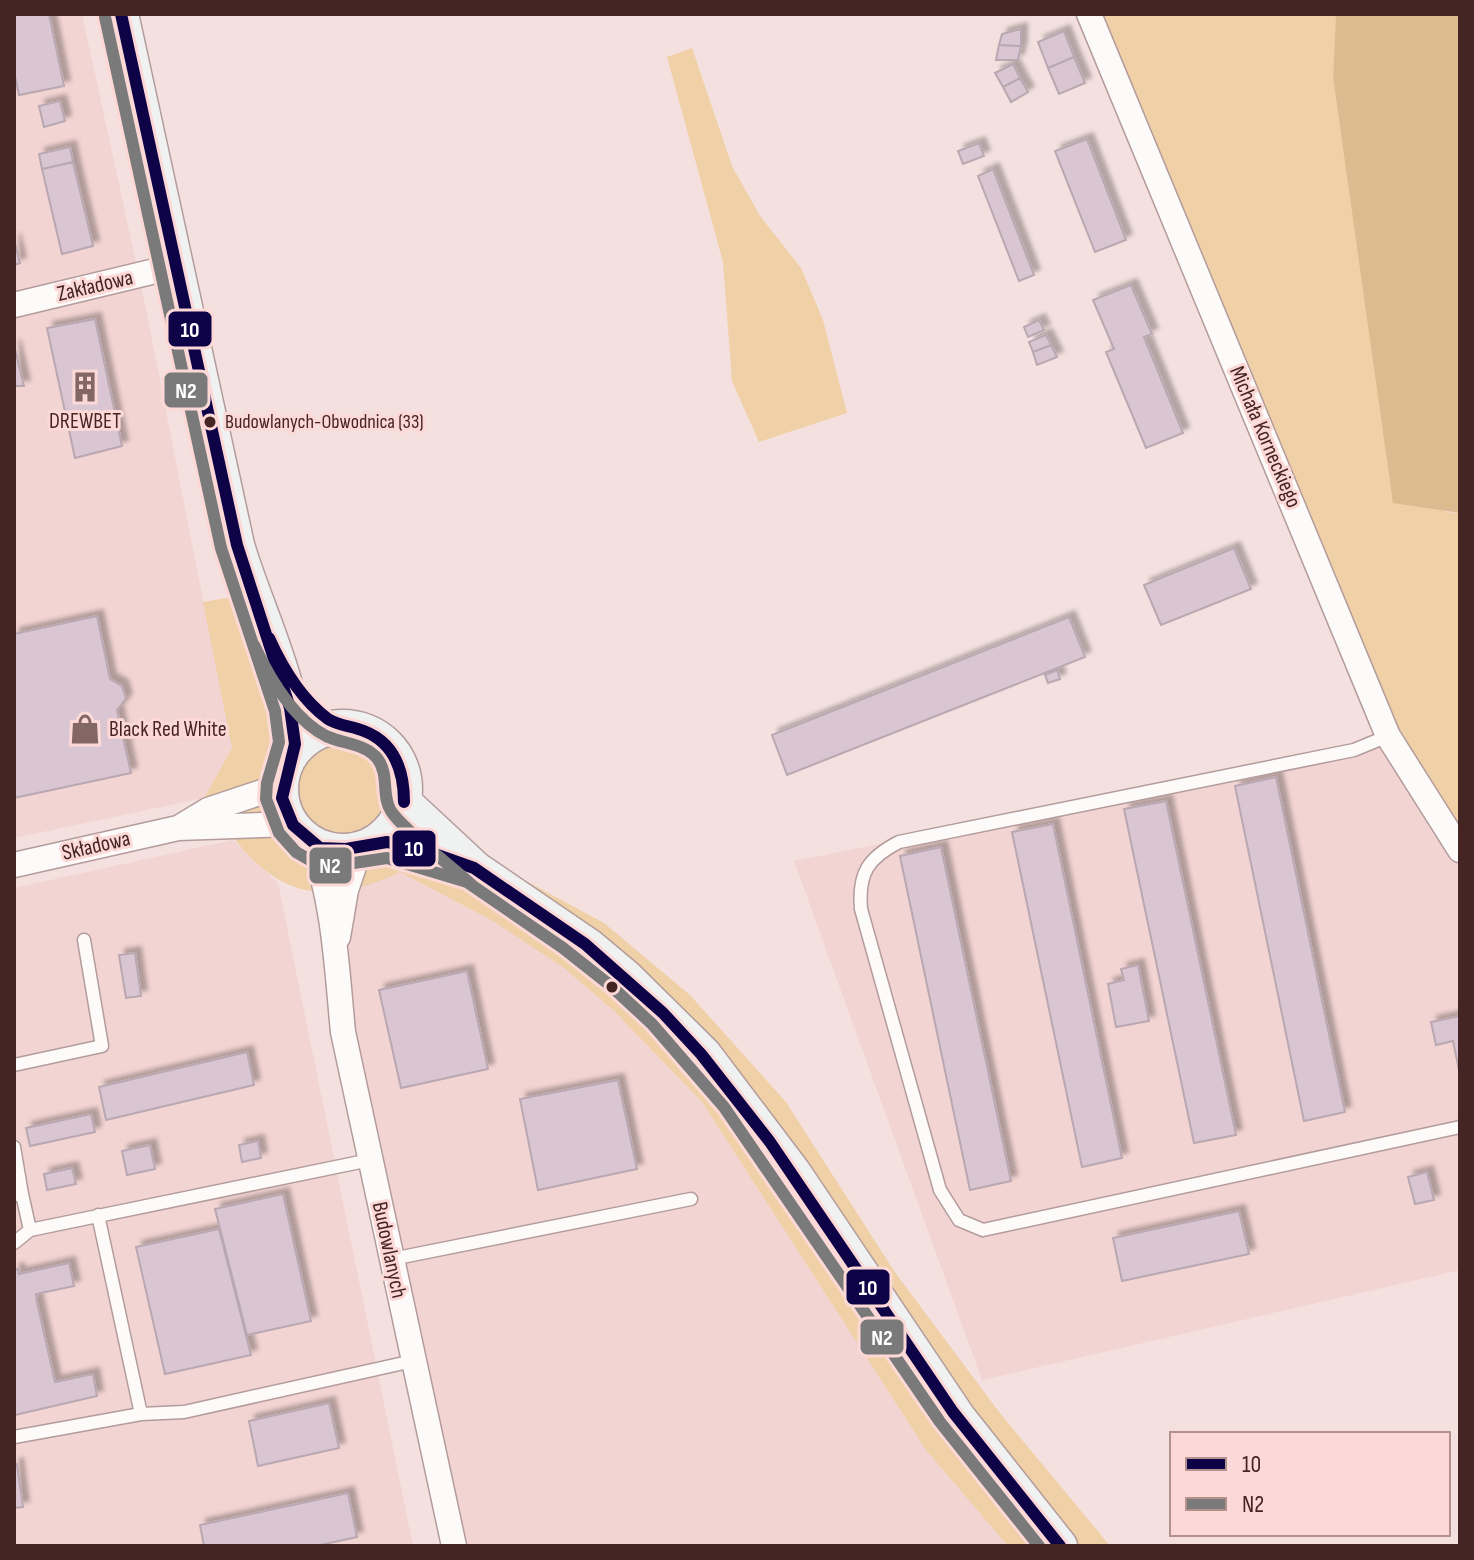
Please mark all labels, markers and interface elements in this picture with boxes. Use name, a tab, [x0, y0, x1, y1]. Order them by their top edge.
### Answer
street label: Zakładowa	[54, 264, 136, 308]
line badge: 10	[167, 310, 213, 348]
text: 10	[180, 317, 200, 344]
street label: Michała Korneckiego	[1223, 362, 1307, 512]
building icon: DREWBET	[68, 370, 102, 404]
line badge: N2	[163, 371, 209, 409]
text: N2	[175, 378, 197, 405]
place label: DREWBET	[49, 408, 121, 435]
place label: Budowlanych-Obwodnica (33)	[225, 410, 424, 434]
marker: Budowlanych-Obwodnica (33)	[202, 414, 218, 430]
shop icon: Black Red White	[68, 712, 102, 746]
place label: Black Red White	[109, 716, 227, 743]
street label: Składowa	[59, 825, 133, 867]
line badge: 10	[391, 829, 437, 868]
text: 10	[404, 836, 424, 863]
line badge: N2	[308, 846, 353, 885]
text: N2	[319, 853, 341, 880]
unlabelled marker	[604, 979, 620, 995]
street label: Budowlanych	[366, 1199, 412, 1301]
line badge: 10	[845, 1268, 891, 1306]
text: 10	[858, 1275, 878, 1302]
line badge: N2	[859, 1318, 905, 1356]
text: N2	[871, 1325, 893, 1352]
legend	[1170, 1432, 1450, 1536]
text: 10	[1242, 1450, 1261, 1479]
text: N2	[1242, 1490, 1264, 1519]

